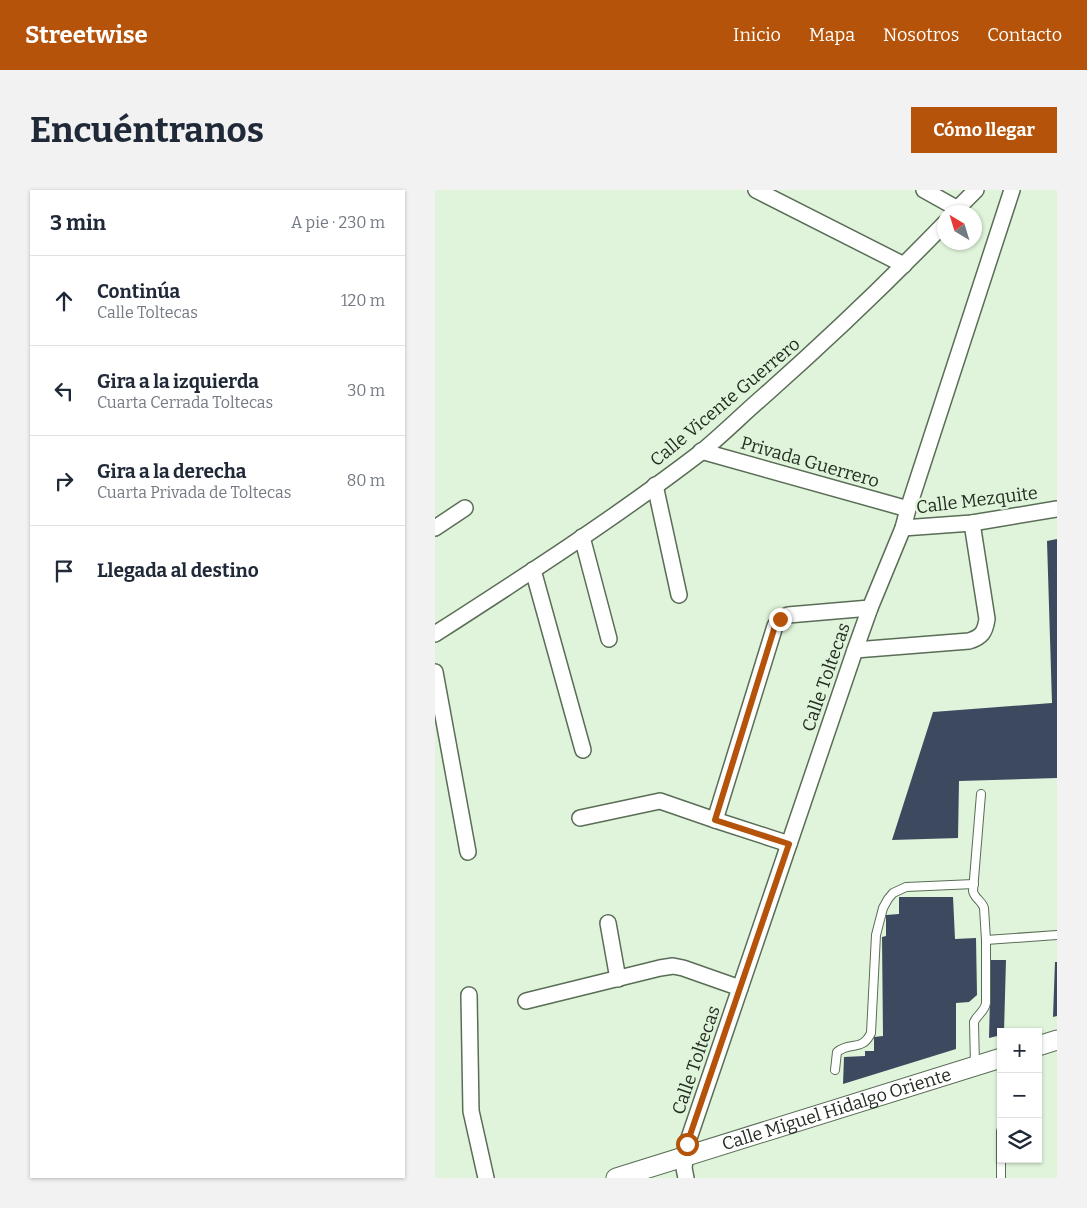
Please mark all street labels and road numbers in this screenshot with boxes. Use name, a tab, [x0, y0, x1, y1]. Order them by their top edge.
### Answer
street label: Calle Vicente Guerrero	[646, 333, 804, 471]
street label: Privada Guerrero	[738, 432, 882, 492]
street label: Calle Mezquite	[915, 482, 1039, 518]
street label: Calle Toltecas	[797, 620, 855, 734]
street label: Calle Toltecas	[667, 1003, 725, 1117]
street label: Calle Miguel Hidalgo Oriente	[719, 1063, 954, 1155]

